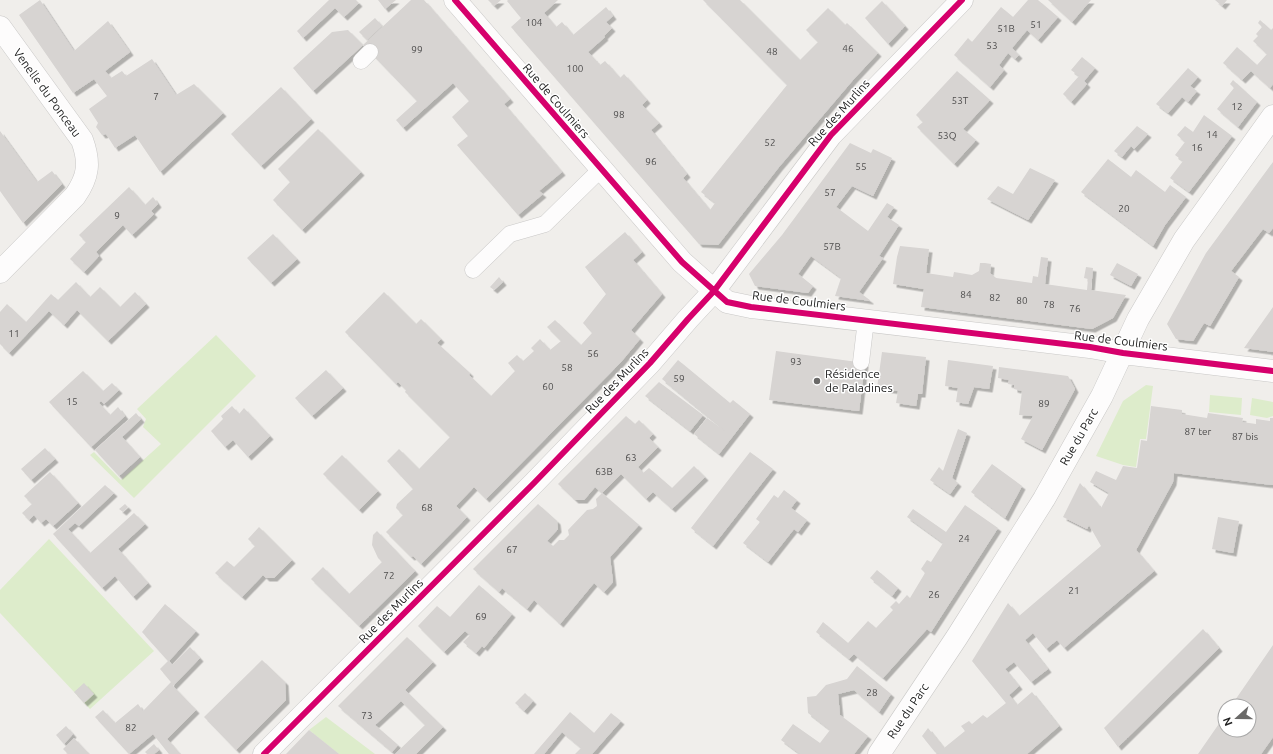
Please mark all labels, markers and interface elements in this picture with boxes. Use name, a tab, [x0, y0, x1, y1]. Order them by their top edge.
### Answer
house number: 104	[526, 17, 543, 28]
house number: 51	[1030, 19, 1042, 30]
house number: 51B	[997, 23, 1015, 34]
house number: 53	[986, 40, 998, 51]
house number: 46	[842, 43, 854, 54]
house number: 99	[411, 44, 423, 55]
street label: Venelle du Ponceau	[11, 46, 84, 139]
house number: 48	[766, 46, 778, 57]
street label: Rue de Coulmiers	[521, 61, 592, 140]
house number: 100	[567, 63, 584, 74]
street label: Rue des Murlins	[805, 77, 872, 149]
house number: 7	[153, 91, 159, 102]
house number: 53T	[952, 95, 969, 106]
house number: 12	[1231, 101, 1243, 112]
house number: 98	[613, 109, 625, 120]
house number: 14	[1206, 129, 1218, 140]
house number: 53Q	[937, 130, 957, 141]
house number: 52	[764, 137, 776, 148]
house number: 16	[1191, 142, 1203, 153]
house number: 96	[645, 156, 657, 167]
house number: 55	[855, 161, 867, 172]
house number: 57	[824, 187, 836, 198]
house number: 20	[1118, 203, 1130, 214]
house number: 9	[114, 210, 120, 221]
house number: 57B	[823, 241, 841, 252]
street label: Rue de Coulmiers	[752, 288, 847, 313]
house number: 84	[960, 289, 972, 300]
house number: 82	[989, 292, 1001, 303]
house number: 80	[1016, 295, 1028, 306]
house number: 78	[1043, 299, 1055, 310]
house number: 76	[1069, 303, 1081, 314]
house number: 11	[8, 328, 20, 339]
street label: Rue de Coulmiers	[1074, 328, 1169, 353]
street label: Rue des Murlins	[582, 345, 651, 416]
house number: 56	[587, 348, 599, 359]
house number: 93	[790, 356, 802, 367]
house number: 58	[561, 362, 573, 373]
place label: Résidence de Paladines	[825, 367, 893, 394]
house number: 59	[673, 373, 685, 384]
marker: Résidence de Paladines	[812, 376, 822, 386]
house number: 60	[542, 381, 554, 392]
house number: 15	[66, 396, 78, 407]
house number: 89	[1038, 398, 1050, 409]
street label: Rue du Parc	[1057, 406, 1100, 468]
house number: 87 ter	[1185, 426, 1212, 437]
house number: 87 bis	[1232, 431, 1258, 442]
house number: 63	[625, 452, 637, 463]
house number: 63B	[595, 466, 613, 477]
house number: 68	[421, 502, 433, 513]
house number: 24	[958, 533, 970, 544]
house number: 67	[506, 544, 518, 555]
house number: 72	[383, 570, 395, 581]
street label: Rue des Murlins	[356, 576, 425, 645]
house number: 21	[1068, 585, 1080, 596]
house number: 26	[928, 589, 940, 600]
house number: 69	[475, 611, 487, 622]
street label: Rue du Parc	[884, 680, 931, 741]
house number: 28	[866, 687, 878, 698]
north arrow	[1217, 698, 1257, 738]
house number: 73	[361, 710, 373, 721]
text: N	[1221, 716, 1235, 728]
house number: 82	[125, 722, 137, 733]

